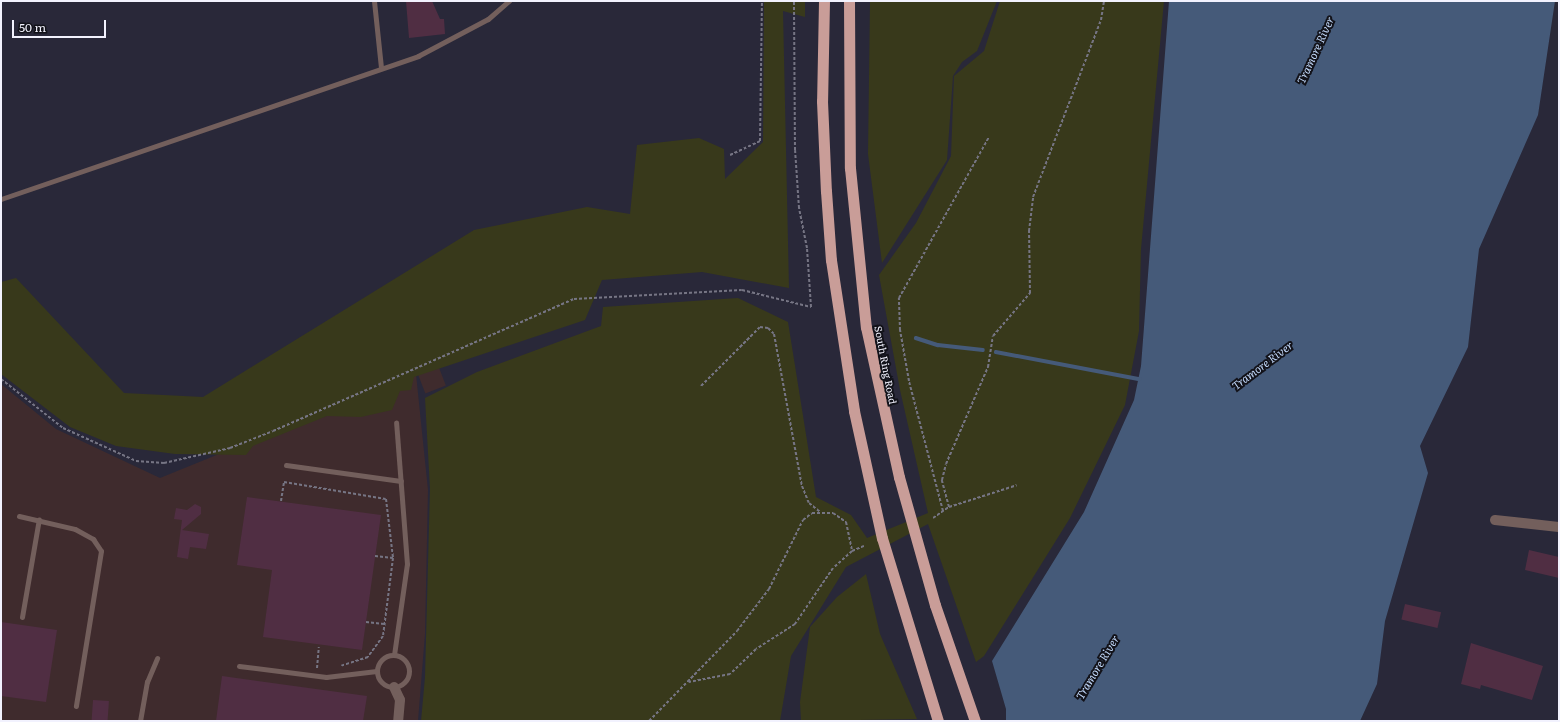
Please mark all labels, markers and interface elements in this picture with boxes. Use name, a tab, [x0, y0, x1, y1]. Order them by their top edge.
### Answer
scale bar	[14, 12, 108, 38]
water label: Tramore River	[1294, 14, 1336, 86]
text: 50 m	[19, 18, 46, 36]
street label: South Ring Road	[873, 325, 899, 405]
water label: Tramore River	[1229, 338, 1295, 392]
water label: Tramore River	[1073, 633, 1121, 701]

